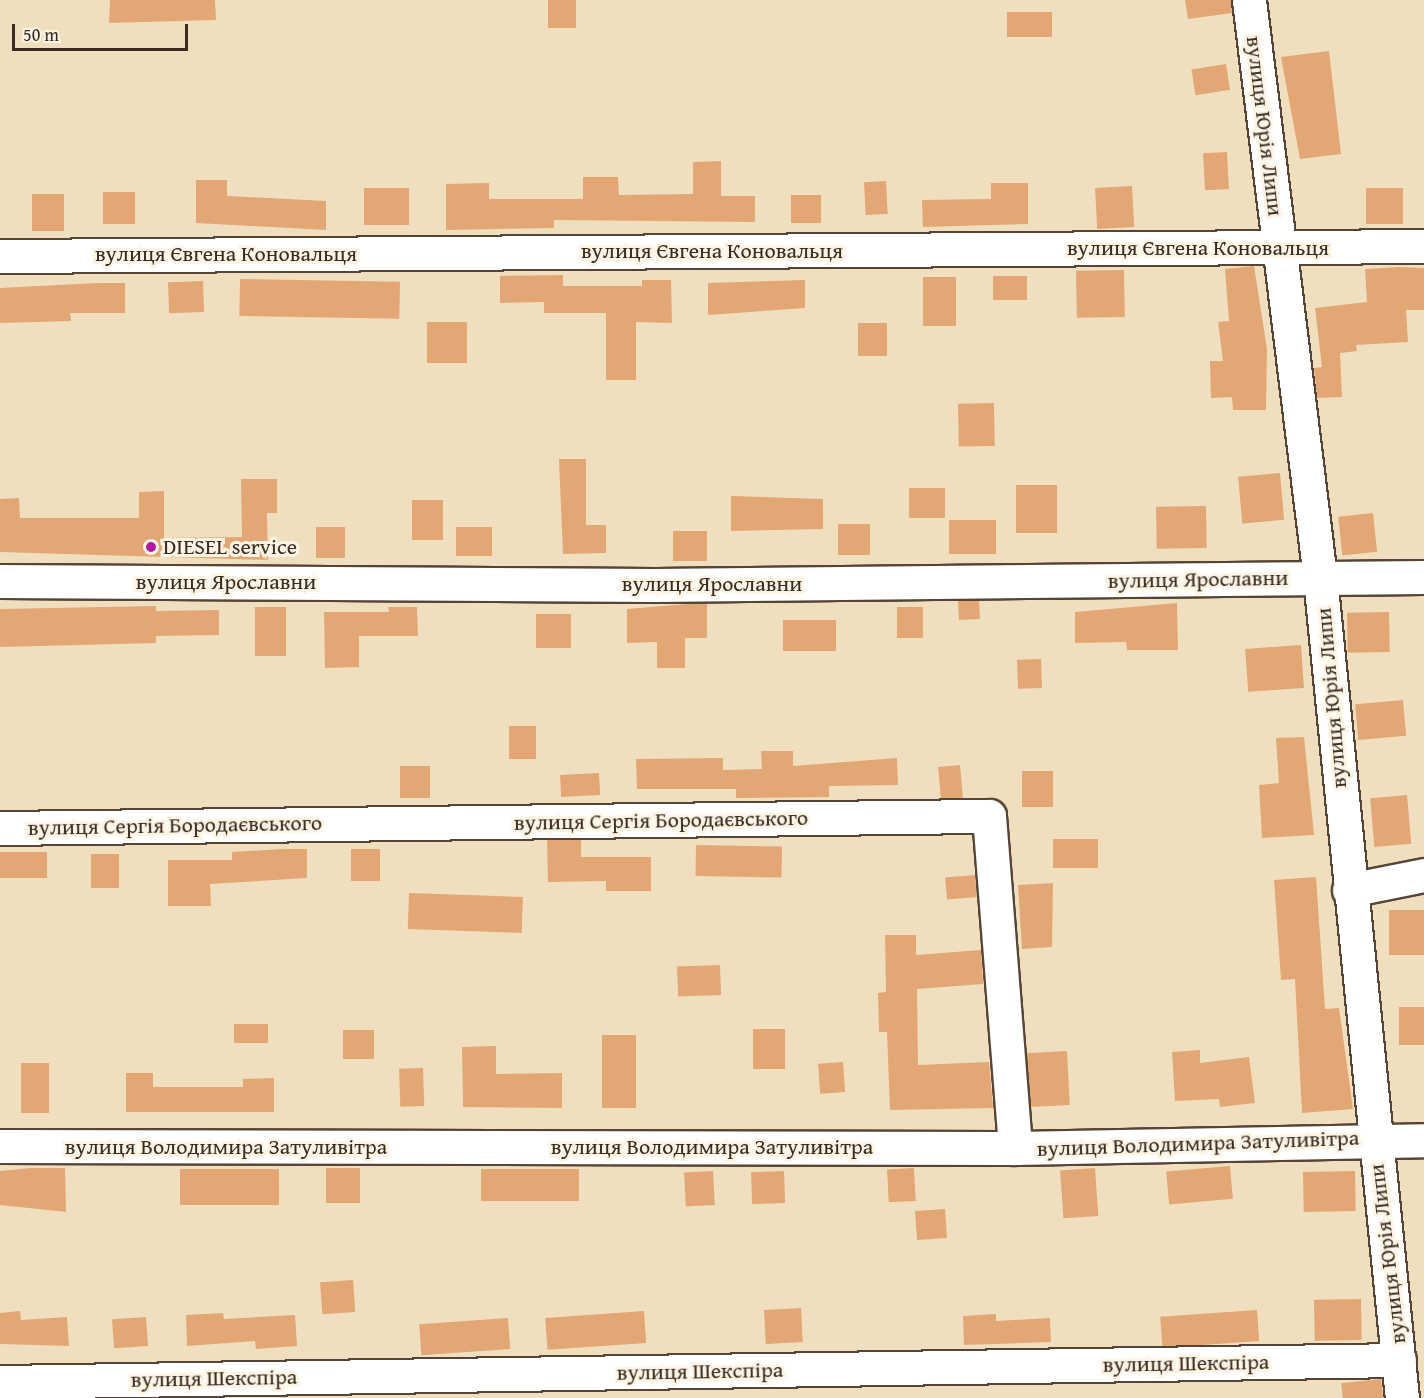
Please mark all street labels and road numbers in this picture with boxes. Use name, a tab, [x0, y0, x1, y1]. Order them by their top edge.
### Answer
street label: вулиця Юрія Липи	[1241, 35, 1289, 217]
street label: вулиця Євгена Коновальця	[1067, 235, 1329, 261]
street label: вулиця Євгена Коновальця	[581, 238, 843, 264]
street label: вулиця Євгена Коновальця	[95, 241, 357, 267]
street label: вулиця Ярославни	[1108, 564, 1288, 594]
street label: вулиця Ярославни	[136, 569, 316, 595]
street label: вулиця Ярославни	[622, 571, 802, 597]
street label: вулиця Юрія Липи	[1310, 607, 1352, 789]
street label: вулиця Сергія Бородаєвського	[514, 804, 808, 836]
street label: вулиця Сергія Бородаєвського	[28, 809, 322, 841]
street label: вулиця Володимира Затуливітра	[1036, 1124, 1360, 1162]
street label: вулиця Володимира Затуливітра	[65, 1134, 387, 1160]
street label: вулиця Володимира Затуливітра	[551, 1134, 873, 1160]
street label: вулиця Юрія Липи	[1363, 1163, 1411, 1345]
street label: вулиця Шекспіра	[1103, 1348, 1269, 1378]
street label: вулиця Шекспіра	[617, 1356, 783, 1386]
street label: вулиця Шекспіра	[131, 1363, 297, 1393]

